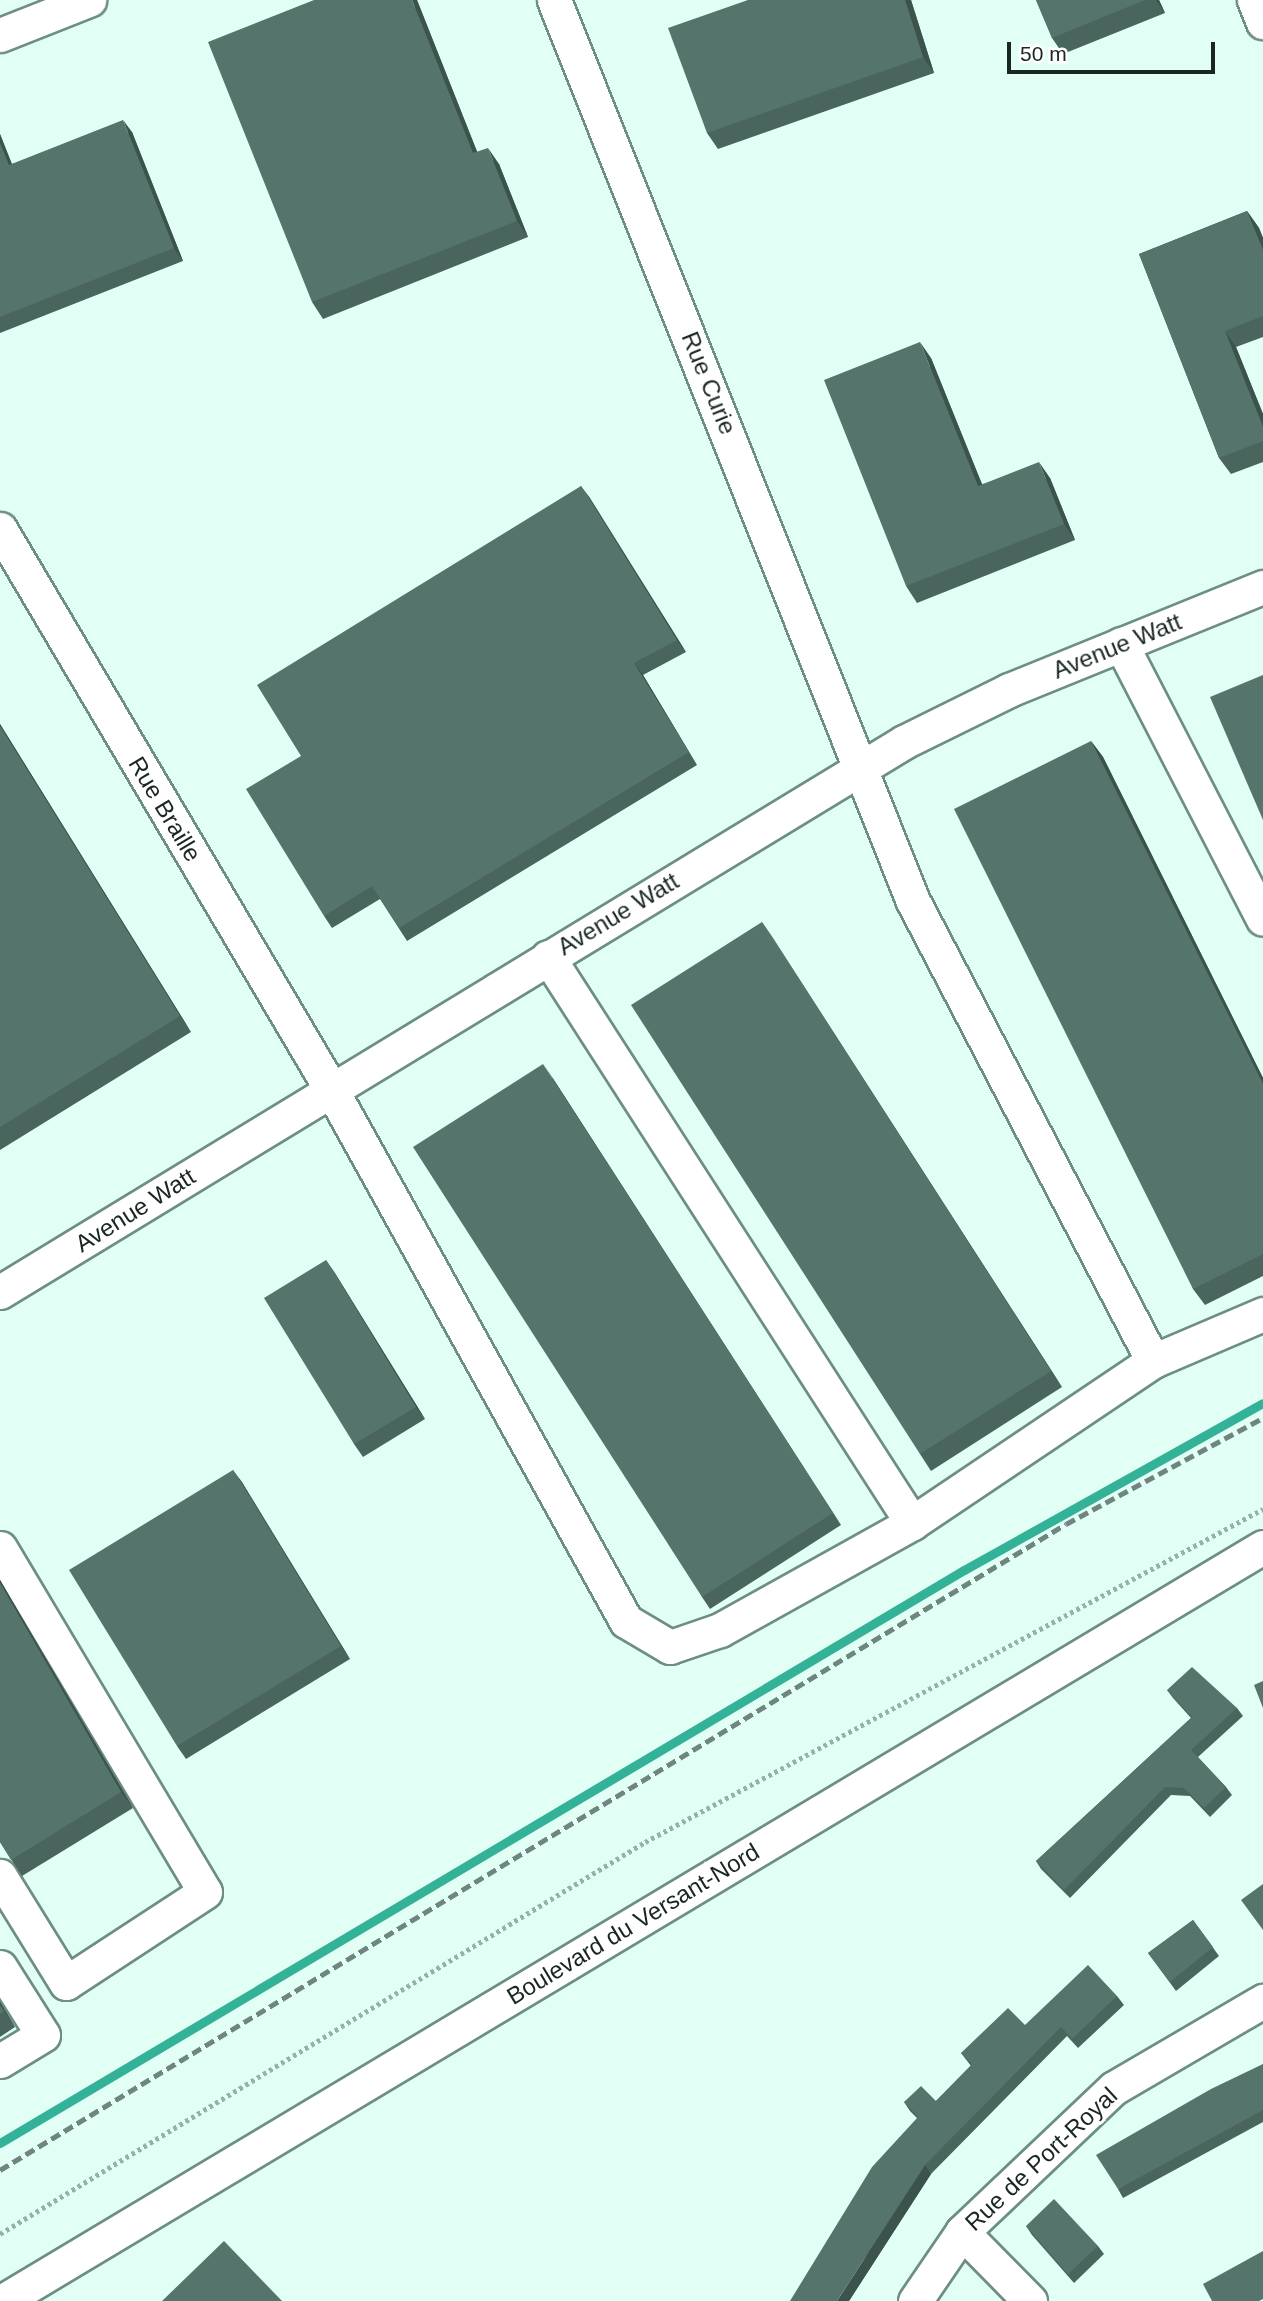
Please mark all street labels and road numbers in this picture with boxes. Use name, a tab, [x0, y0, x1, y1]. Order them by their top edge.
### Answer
street label: Rue Curie	[675, 328, 743, 438]
street label: Avenue Watt	[1049, 607, 1185, 685]
street label: Rue Braille	[122, 751, 208, 867]
street label: Avenue Watt	[552, 867, 684, 961]
street label: Avenue Watt	[70, 1162, 200, 1258]
street label: Boulevard du Versant-Nord	[502, 1837, 764, 2011]
street label: Rue de Port-Royal	[959, 2081, 1123, 2237]

